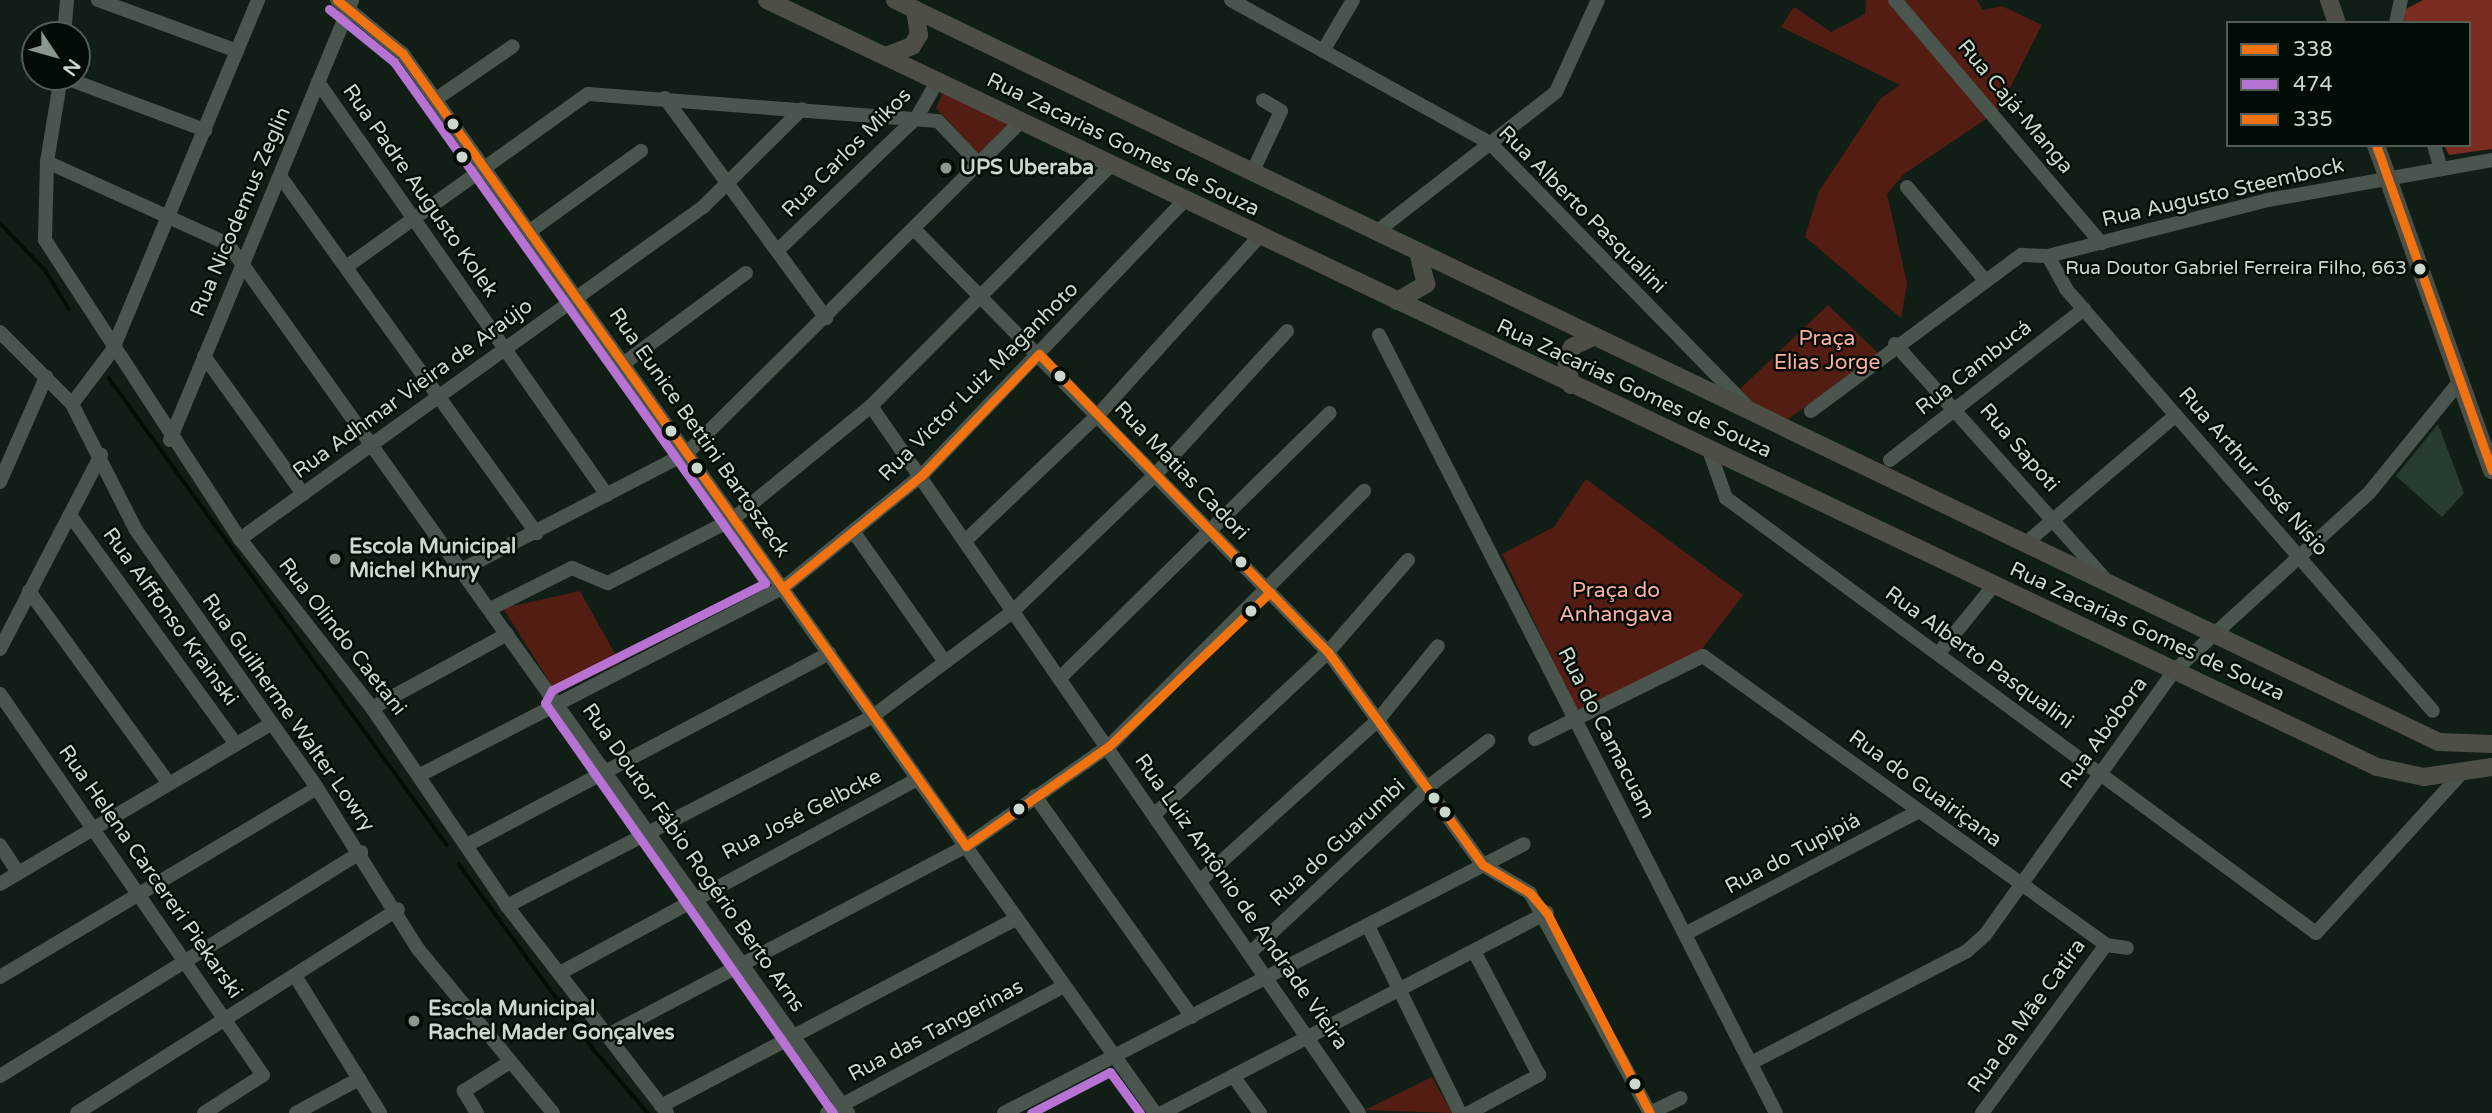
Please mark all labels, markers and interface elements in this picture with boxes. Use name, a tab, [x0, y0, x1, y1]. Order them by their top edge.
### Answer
north arrow	[21, 21, 91, 91]
legend	[2226, 21, 2471, 147]
street label: Rua Cajá-Manga	[1952, 35, 2078, 179]
text: 338	[2293, 37, 2333, 62]
text: N	[58, 55, 85, 80]
street label: Rua Zacarias Gomes de Souza	[982, 68, 1264, 222]
text: 474	[2293, 72, 2333, 97]
street label: Rua Padre Augusto Kolek	[337, 80, 503, 302]
street label: Rua Carlos Mikos	[777, 83, 917, 223]
street label: Rua Nicodemus Zeglin	[185, 103, 297, 321]
text: 335	[2293, 107, 2333, 132]
unlabelled marker	[446, 117, 460, 131]
street label: Rua Alberto Pasqualini	[1493, 121, 1671, 299]
unlabelled marker	[455, 150, 469, 164]
street label: Rua Augusto Steembock	[2100, 153, 2346, 233]
place label: UPS Uberaba	[960, 155, 1094, 181]
marker: UPS Uberaba	[938, 160, 954, 176]
place label: Rua Doutor Gabriel Ferreira Filho, 663	[2065, 258, 2407, 280]
marker: Rua Doutor Gabriel Ferreira Filho, 663	[2413, 262, 2427, 276]
street label: Rua Victor Luiz Maganhoto	[874, 277, 1084, 487]
street label: Rua Adhmar Vieira de Araújo	[288, 294, 538, 484]
street label: Rua Eunice Bettini Bartoszeck	[603, 303, 795, 563]
street label: Rua Zacarias Gomes de Souza	[1492, 314, 1776, 464]
street label: Rua Cambucá	[1911, 315, 2037, 421]
park label: Praça Elias Jorge	[1774, 326, 1880, 376]
unlabelled marker	[1053, 369, 1067, 383]
street label: Rua Arthur José Nísio	[2173, 382, 2333, 562]
street label: Rua Matias Cadori	[1108, 396, 1254, 546]
street label: Rua Sapoti	[1974, 399, 2064, 497]
unlabelled marker	[664, 424, 678, 438]
unlabelled marker	[690, 461, 704, 475]
street label: Rua Alffonso Krainski	[97, 523, 243, 711]
place label: Escola Municipal Michel Khury	[349, 534, 516, 584]
marker: Escola Municipal Michel Khury	[327, 551, 343, 567]
street label: Rua Olindo Caetani	[273, 553, 411, 721]
unlabelled marker	[1234, 555, 1248, 569]
street label: Rua Zacarias Gomes de Souza	[2005, 557, 2289, 707]
park label: Praça do Anhangava	[1559, 578, 1673, 628]
street label: Rua Alberto Pasqualini	[1880, 581, 2078, 735]
street label: Rua Guilherme Walter Lowry	[196, 589, 380, 837]
unlabelled marker	[1244, 604, 1258, 618]
street label: Rua do Camacuam	[1552, 643, 1660, 823]
street label: Rua Abóbora	[2055, 672, 2153, 794]
street label: Rua Doutor Fábio Rogério Berto Arns	[576, 699, 810, 1017]
street label: Rua do Guairiçana	[1844, 725, 2006, 853]
street label: Rua Helena Carcereri Piekarski	[53, 740, 247, 1004]
street label: Rua Luiz Antônio de Andrade Vieira	[1129, 749, 1353, 1055]
street label: Rua José Gelbcke	[718, 764, 886, 866]
street label: Rua do Guarumbi	[1265, 774, 1411, 912]
unlabelled marker	[1427, 791, 1441, 805]
unlabelled marker	[1012, 802, 1026, 816]
unlabelled marker	[1438, 805, 1452, 819]
street label: Rua do Tupipiá	[1721, 808, 1865, 900]
street label: Rua da Mãe Catira	[1963, 934, 2091, 1098]
street label: Rua das Tangerinas	[844, 974, 1028, 1088]
place label: Escola Municipal Rachel Mader Gonçalves	[428, 996, 675, 1046]
marker: Escola Municipal Rachel Mader Gonçalves	[406, 1013, 422, 1029]
unlabelled marker	[1628, 1077, 1642, 1091]

